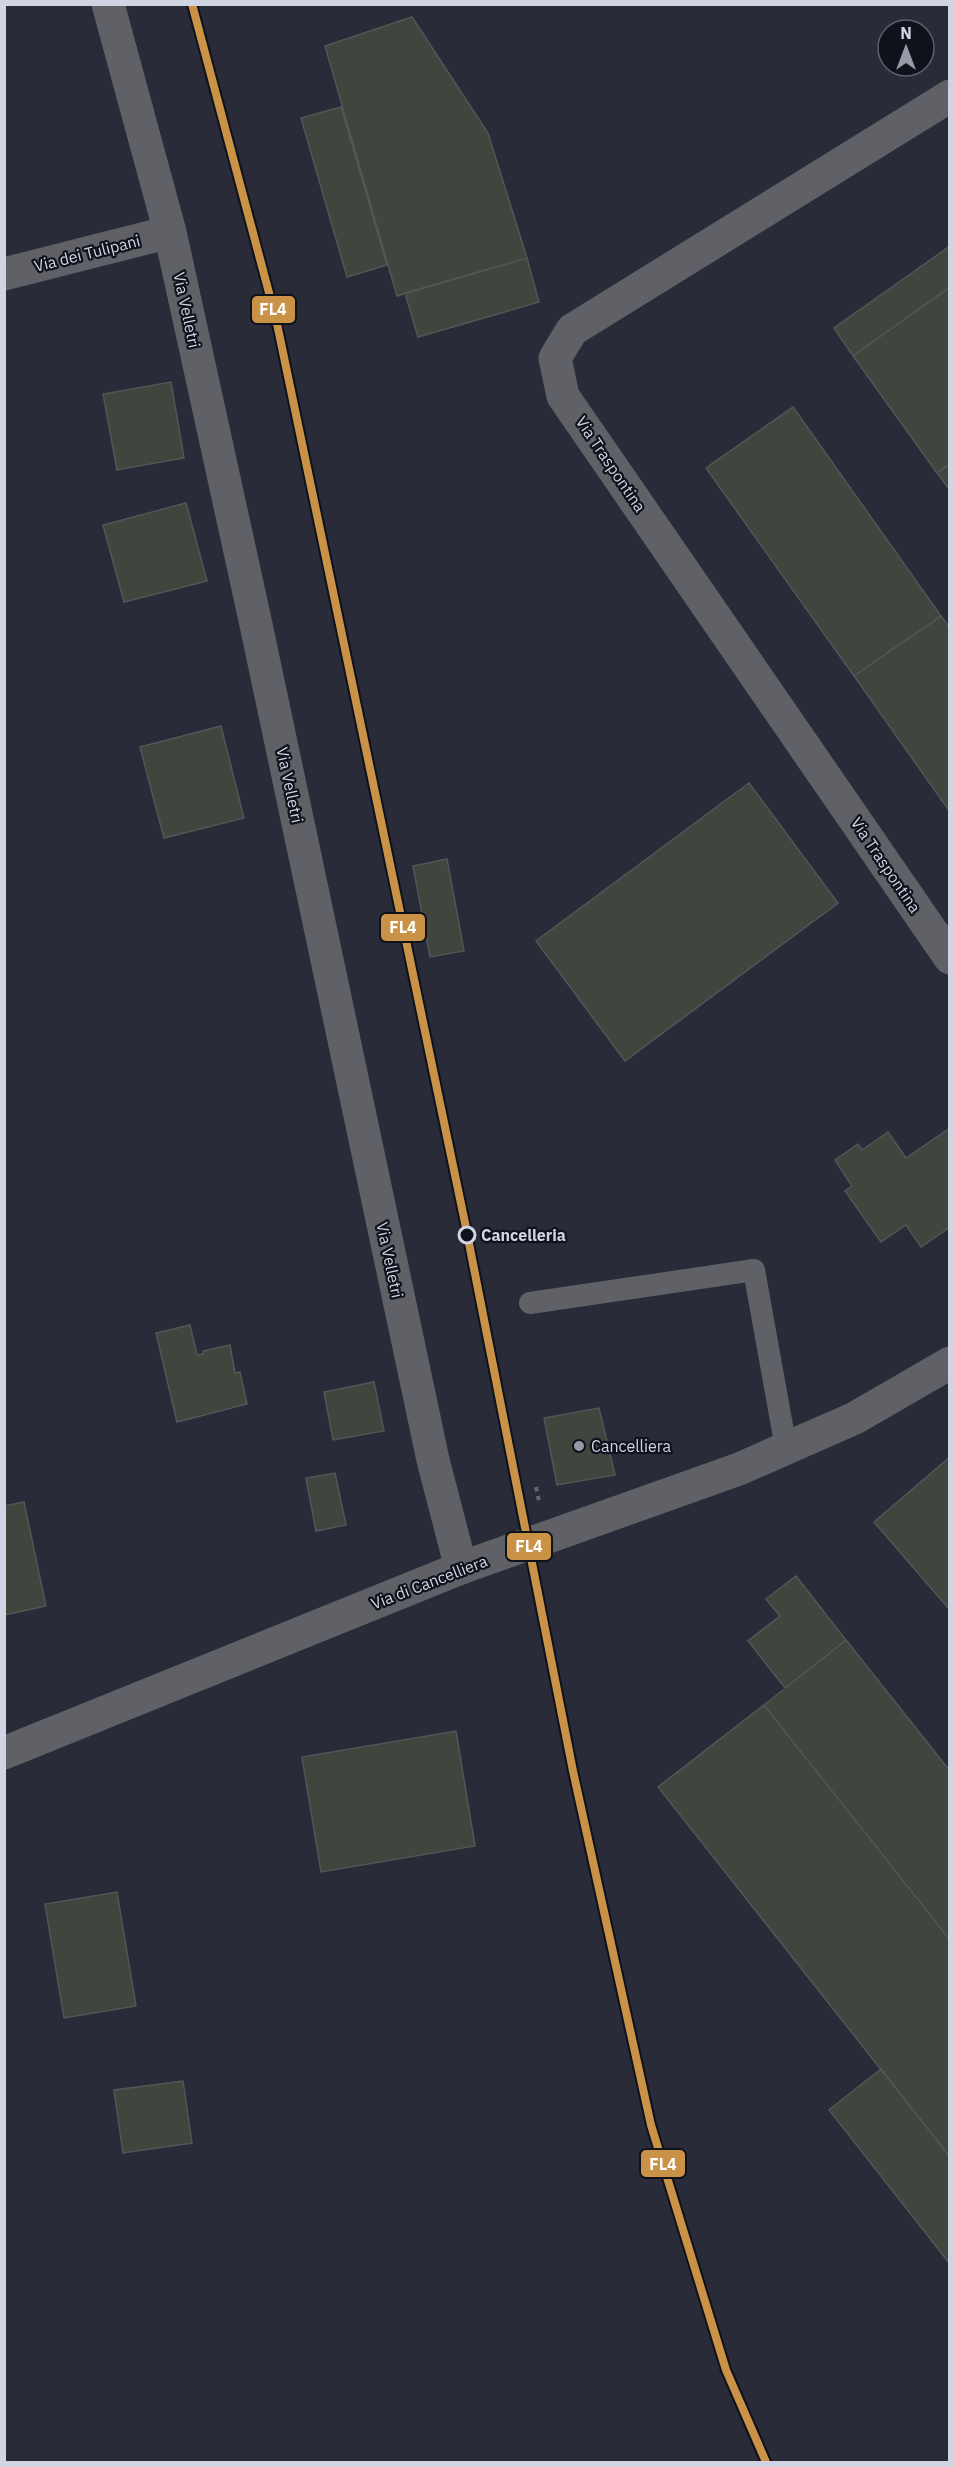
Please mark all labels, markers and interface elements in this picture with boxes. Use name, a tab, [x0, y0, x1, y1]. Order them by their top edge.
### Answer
north arrow	[876, 18, 936, 78]
text: N	[900, 23, 912, 43]
street label: Via dei Tulipani	[32, 230, 142, 276]
street label: Via Velletri	[169, 270, 205, 350]
line badge: FL4	[251, 295, 296, 324]
text: FL4	[259, 299, 287, 319]
street label: Via Traspontina	[572, 412, 651, 516]
street label: Via Velletri	[272, 745, 308, 825]
street label: Via Traspontina	[847, 813, 926, 917]
line badge: FL4	[380, 913, 426, 942]
text: FL4	[389, 917, 417, 937]
street label: Via Velletri	[372, 1220, 408, 1300]
place label: Cancelleria	[481, 1225, 566, 1245]
marker: Cancelleria	[458, 1226, 476, 1244]
place label: Cancelliera	[591, 1436, 672, 1456]
marker: Cancelliera	[572, 1439, 586, 1453]
line badge: FL4	[506, 1532, 552, 1561]
text: FL4	[515, 1536, 543, 1556]
street label: Via di Cancelliera	[368, 1550, 491, 1613]
line badge: FL4	[640, 2149, 686, 2178]
text: FL4	[649, 2154, 677, 2174]

